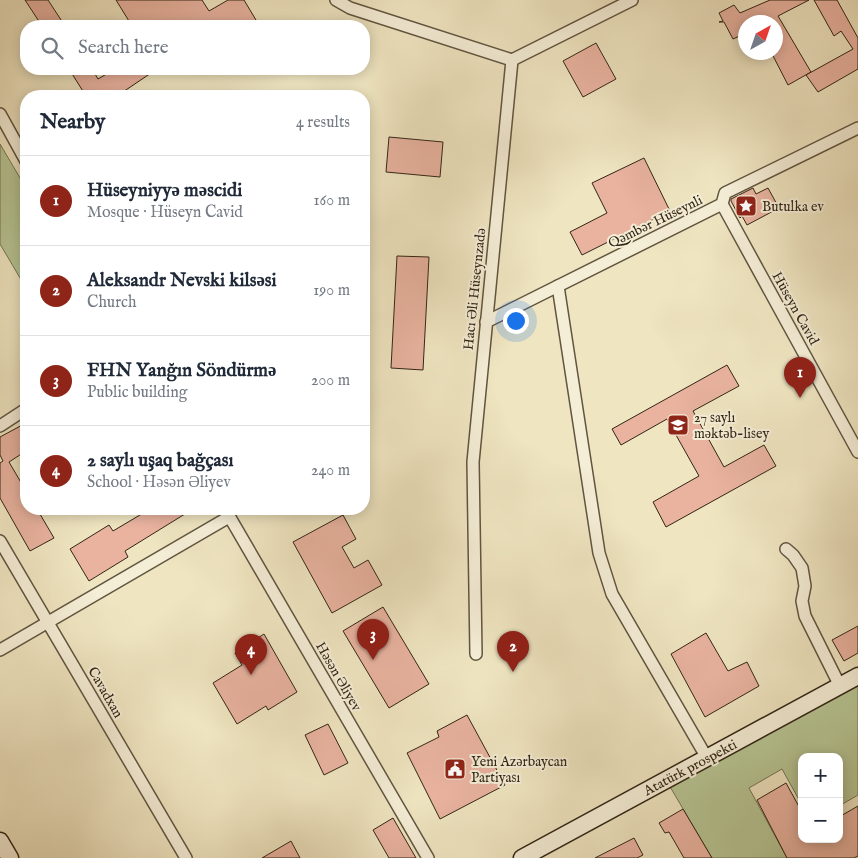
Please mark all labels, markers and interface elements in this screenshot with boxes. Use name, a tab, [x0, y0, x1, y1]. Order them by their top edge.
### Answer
north arrow	[738, 15, 783, 60]
search box	[20, 20, 370, 75]
icon: search	[38, 34, 66, 62]
text: Search here	[78, 36, 169, 60]
text: Nearby	[40, 109, 105, 136]
text: 4 results	[296, 113, 350, 133]
text: Hüseyniyyə məscidi	[87, 179, 242, 203]
text: 1	[53, 191, 59, 211]
text: 160 m	[314, 191, 350, 211]
street label: Qəmbər Hüseynli	[605, 191, 706, 253]
place icon: Butulka ev	[734, 194, 758, 218]
place label: Butulka ev	[762, 198, 824, 216]
text: Mosque · Hüseyn Cavid	[87, 203, 243, 223]
street label: Hacı Əli Hüseynzadə	[460, 227, 490, 351]
text: Aleksandr Nevski kilsəsi	[87, 269, 277, 293]
street label: Hüseyn Cavid	[768, 269, 823, 349]
text: 2	[52, 281, 60, 301]
text: 190 m	[313, 281, 350, 301]
text: Church	[87, 293, 136, 313]
your location	[503, 308, 529, 334]
pin: 1	[784, 357, 816, 398]
text: FHN Yanğın Söndürmə	[87, 359, 276, 383]
text: 3	[53, 371, 59, 391]
text: 200 m	[311, 371, 350, 391]
text: Public building	[87, 383, 187, 403]
place label: 27 saylı məktəb-lisey	[694, 409, 769, 443]
school or university icon: 27 saylı məktəb-lisey	[666, 413, 690, 437]
text: 2 saylı uşaq bağçası	[87, 449, 234, 473]
text: 4	[52, 461, 60, 481]
text: 240 m	[311, 461, 350, 481]
text: School · Həsən Əliyev	[87, 473, 231, 493]
pin: 3	[357, 619, 389, 660]
pin: 2	[497, 631, 529, 672]
pin: 4	[235, 634, 267, 675]
street label: Həsən Əliyev	[311, 639, 366, 715]
street label: Cavadxan	[83, 664, 127, 722]
street label: Atatürk prospekti	[640, 736, 740, 801]
place label: Yeni Azərbaycan Partiyası	[471, 753, 568, 787]
map controls	[798, 753, 843, 843]
button: +	[798, 753, 843, 798]
public building icon: Yeni Azərbaycan Partiyası	[443, 757, 467, 781]
button: −	[798, 798, 843, 843]

